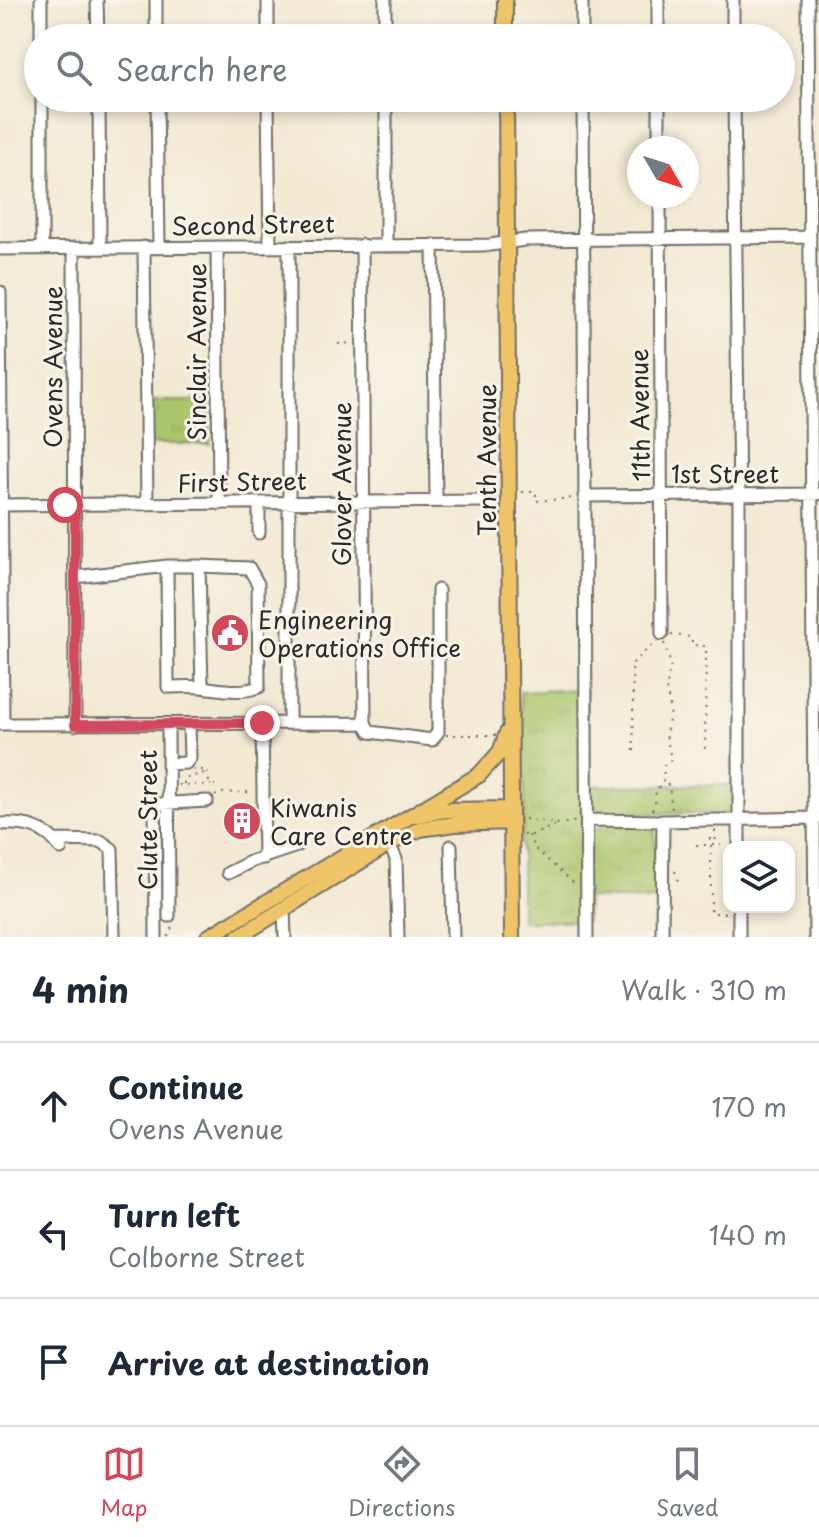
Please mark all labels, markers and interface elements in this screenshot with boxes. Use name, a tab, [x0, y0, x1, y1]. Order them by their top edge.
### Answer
search box	[24, 24, 795, 112]
icon: search	[52, 46, 96, 90]
text: Search here	[116, 46, 288, 91]
north arrow	[627, 136, 699, 208]
street label: Second Street	[171, 205, 335, 243]
street label: Sinclair Avenue	[178, 263, 214, 441]
street label: Ovens Avenue	[34, 286, 70, 448]
street label: 11th Avenue	[620, 348, 658, 482]
street label: Tenth Avenue	[468, 384, 504, 536]
street label: Glover Avenue	[323, 402, 359, 566]
street label: 1st Street	[671, 455, 779, 491]
street label: First Street	[177, 462, 307, 500]
route start	[47, 487, 83, 523]
place label: Engineering Operations Office	[258, 601, 461, 665]
public building icon: Engineering Operations Office	[209, 612, 251, 654]
route end	[244, 705, 280, 741]
street label: Clute Street	[129, 750, 165, 890]
place label: Kiwanis Care Centre	[270, 789, 412, 853]
building icon: Kiwanis Care Centre	[221, 800, 263, 842]
map controls	[723, 841, 795, 913]
button: layers	[723, 841, 795, 913]
text: 4 min	[32, 963, 129, 1015]
text: Walk · 310 m	[621, 970, 787, 1009]
text: Continue	[108, 1064, 243, 1109]
icon: ahead	[32, 1084, 76, 1128]
text: 170 m	[712, 1087, 787, 1126]
text: Ovens Avenue	[108, 1109, 284, 1148]
text: Turn left	[108, 1192, 240, 1237]
icon: left	[32, 1212, 76, 1256]
text: 140 m	[709, 1215, 787, 1254]
text: Colborne Street	[108, 1237, 305, 1276]
icon: arrive	[32, 1340, 76, 1384]
text: Arrive at destination	[108, 1340, 430, 1385]
tab: Map	[100, 1442, 147, 1523]
tab: Directions	[348, 1442, 455, 1523]
tab: Saved	[656, 1442, 719, 1523]

